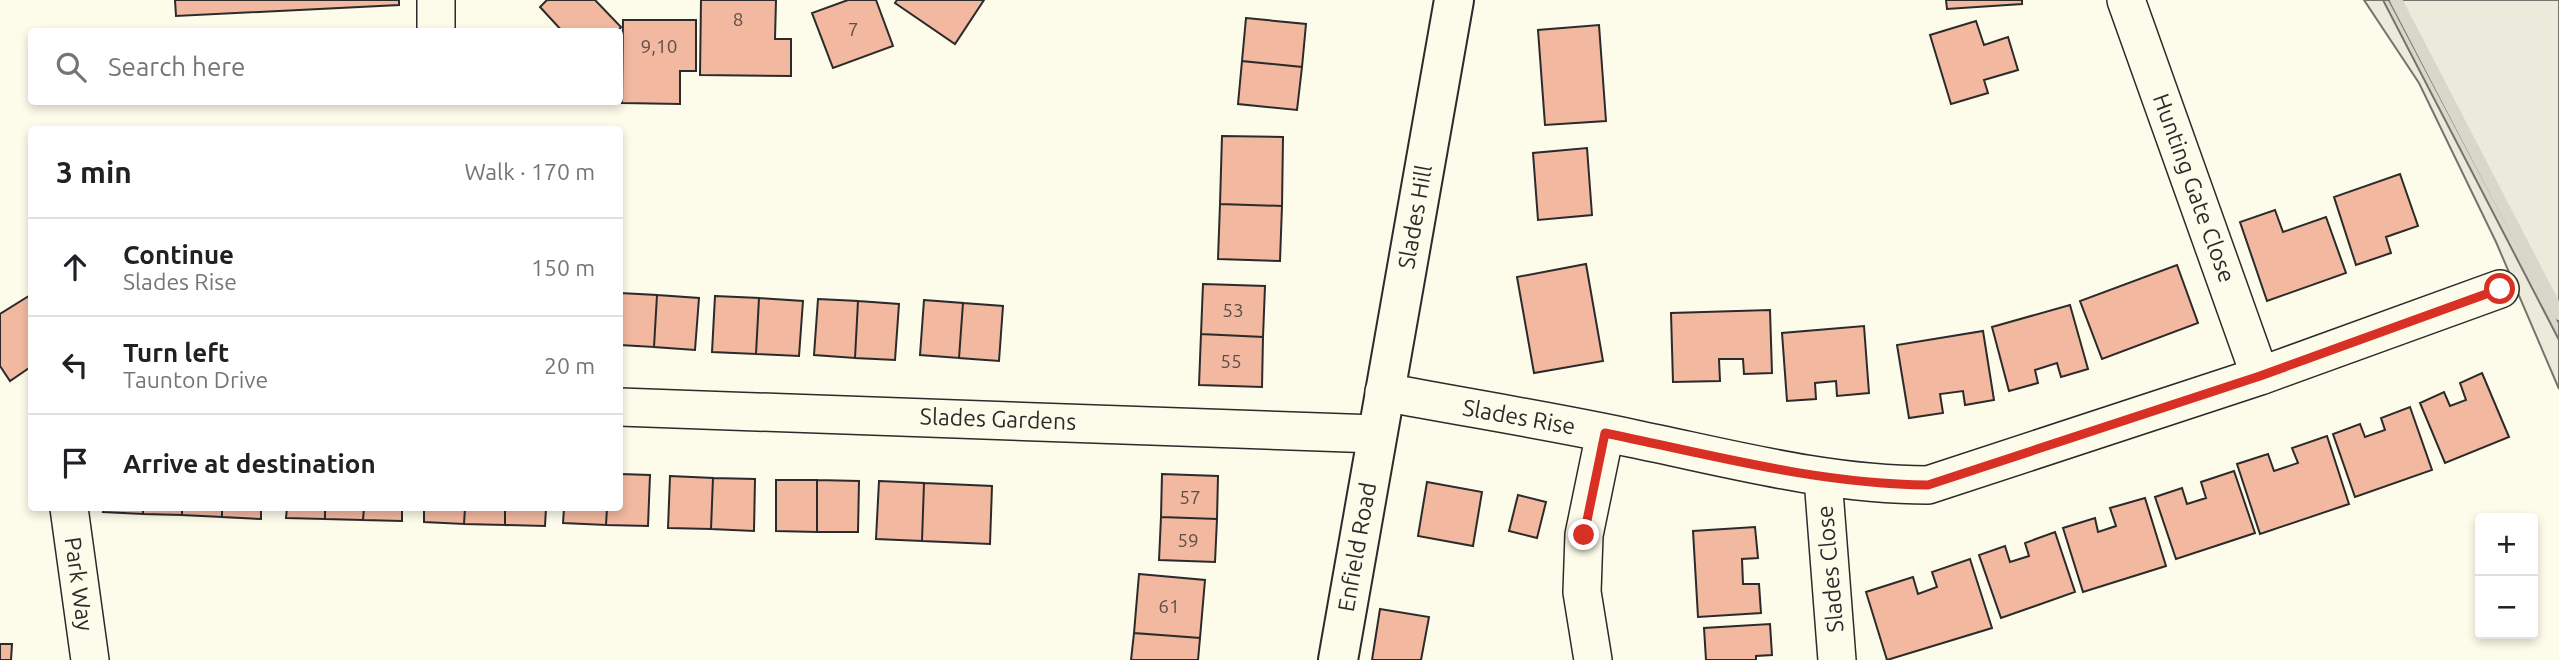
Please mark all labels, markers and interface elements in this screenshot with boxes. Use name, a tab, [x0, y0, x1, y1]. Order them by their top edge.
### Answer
house number: 8	[733, 8, 743, 30]
house number: 7	[848, 18, 858, 40]
search box	[28, 28, 623, 105]
house number: 9,10	[641, 35, 677, 57]
icon: search	[52, 48, 90, 86]
text: Search here	[108, 52, 245, 81]
street label: Hunting Gate Close	[2149, 90, 2240, 286]
text: 3 min	[56, 155, 132, 189]
text: Walk · 170 m	[464, 159, 595, 184]
street label: Slades Hill	[1393, 163, 1436, 271]
text: Continue	[123, 240, 234, 269]
icon: ahead	[56, 248, 94, 286]
text: 150 m	[531, 255, 595, 280]
text: Slades Rise	[123, 269, 237, 294]
route start	[2484, 273, 2515, 304]
house number: 53	[1222, 299, 1244, 321]
text: Turn left	[123, 338, 229, 367]
icon: left	[56, 346, 94, 384]
house number: 55	[1220, 350, 1242, 372]
text: 20 m	[544, 353, 595, 378]
text: Taunton Drive	[123, 367, 268, 392]
street label: Slades Rise	[1461, 394, 1577, 439]
street label: Slades Gardens	[919, 403, 1077, 434]
icon: arrive	[56, 444, 94, 482]
text: Arrive at destination	[123, 449, 376, 478]
street label: Enfield Road	[1333, 480, 1380, 614]
house number: 57	[1179, 486, 1201, 508]
street label: Slades Close	[1811, 504, 1848, 634]
map controls	[2475, 513, 2538, 639]
button: +	[2475, 513, 2538, 576]
route end	[1568, 519, 1599, 550]
house number: 59	[1177, 529, 1199, 551]
street label: Park Way	[61, 535, 98, 633]
button: −	[2475, 576, 2538, 639]
house number: 61	[1158, 595, 1180, 617]

